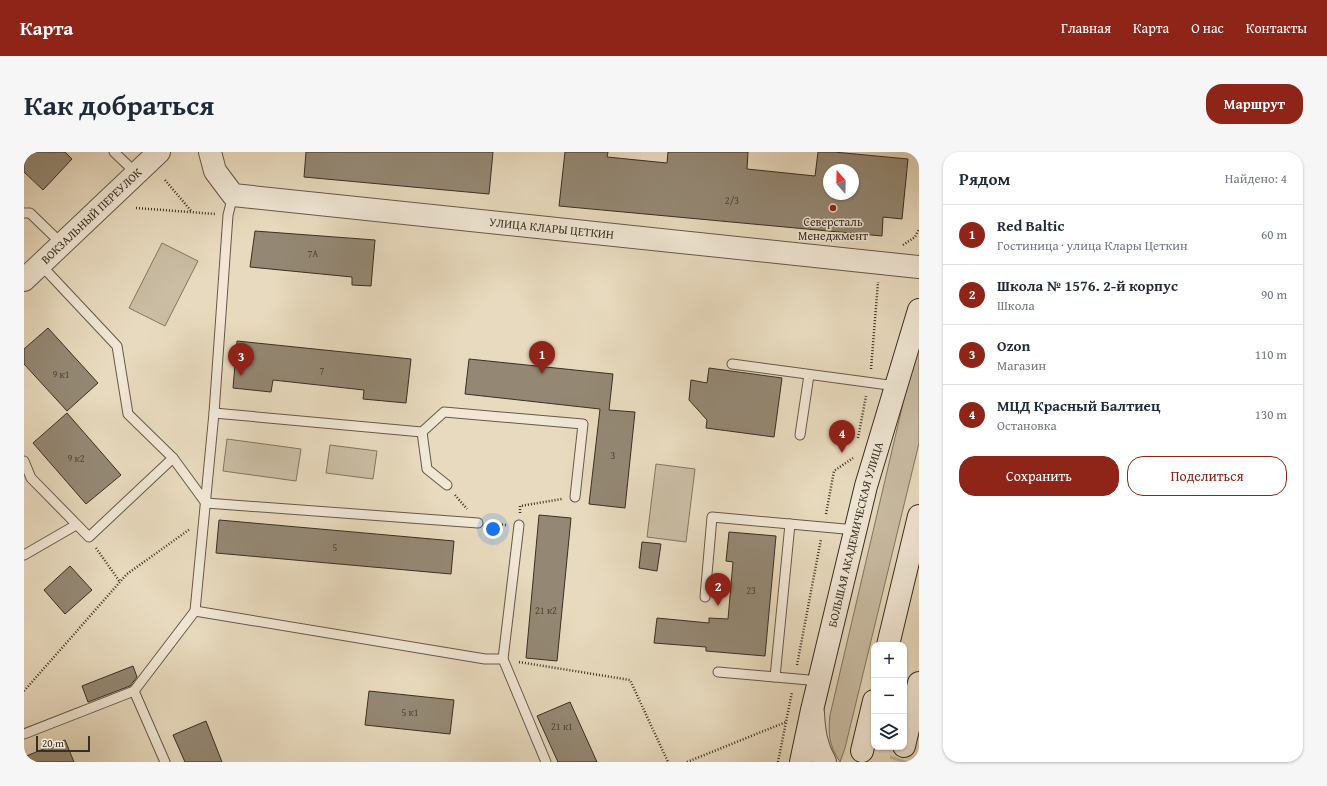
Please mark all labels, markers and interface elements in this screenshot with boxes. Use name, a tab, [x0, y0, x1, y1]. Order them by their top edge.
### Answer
text: Карта	[20, 14, 73, 42]
text: Главная	[1061, 18, 1111, 38]
text: Карта	[1133, 18, 1169, 38]
text: О нас	[1191, 18, 1224, 38]
text: Контакты	[1246, 18, 1307, 38]
text: Как добраться	[24, 84, 214, 125]
button: Маршрут	[1206, 84, 1303, 124]
street label: ВОКЗАЛЬНЫЙ ПЕРЕУЛОК	[37, 163, 146, 268]
north arrow	[823, 164, 859, 200]
text: Рядом	[959, 166, 1010, 191]
text: Найдено: 4	[1225, 169, 1287, 188]
house number: 2/3	[725, 193, 739, 208]
marker: Северсталь Менеджмент	[828, 203, 838, 213]
street label: УЛИЦА КЛАРЫ ЦЕТКИН	[488, 213, 615, 243]
place label: Северсталь Менеджмент	[798, 213, 868, 244]
text: Red Baltic	[997, 215, 1064, 236]
text: 1	[969, 225, 975, 244]
text: 60 m	[1261, 225, 1287, 244]
text: Гостиница · улица Клары Цеткин	[997, 236, 1188, 255]
house number: 7А	[308, 246, 318, 261]
text: Школа № 1576. 2-й корпус	[997, 275, 1178, 296]
text: 2	[969, 285, 975, 304]
text: 90 m	[1261, 285, 1287, 304]
text: Школа	[997, 296, 1035, 315]
text: Ozon	[997, 335, 1030, 356]
pin: 1	[529, 341, 555, 374]
pin: 3	[228, 343, 254, 376]
text: 3	[969, 345, 975, 364]
text: 110 m	[1255, 345, 1287, 364]
text: Магазин	[997, 356, 1046, 375]
house number: 7	[320, 363, 325, 378]
house number: 9 к1	[52, 367, 70, 382]
text: МЦД Красный Балтиец	[997, 395, 1160, 416]
text: 4	[969, 405, 975, 424]
text: 130 m	[1255, 405, 1287, 424]
text: Остановка	[997, 416, 1057, 435]
pin: 4	[829, 420, 855, 453]
street label: БОЛЬШАЯ АКАДЕМИЧЕСКАЯ УЛИЦА	[823, 439, 887, 629]
house number: 3	[611, 448, 616, 463]
house number: 9 к2	[67, 451, 85, 466]
button: Сохранить	[959, 456, 1119, 496]
button: Поделиться	[1127, 456, 1287, 496]
your location	[483, 519, 503, 539]
house number: 5	[333, 540, 338, 555]
pin: 2	[705, 573, 731, 606]
house number: 23	[746, 583, 756, 598]
house number: 21 к2	[535, 603, 557, 618]
map controls	[871, 642, 907, 750]
button: +	[871, 642, 907, 678]
button: −	[871, 678, 907, 714]
house number: 5 к1	[401, 705, 419, 720]
button: layers	[871, 714, 907, 750]
house number: 21 к1	[551, 719, 573, 734]
scale bar	[36, 734, 90, 753]
text: 20 m	[42, 735, 64, 751]

